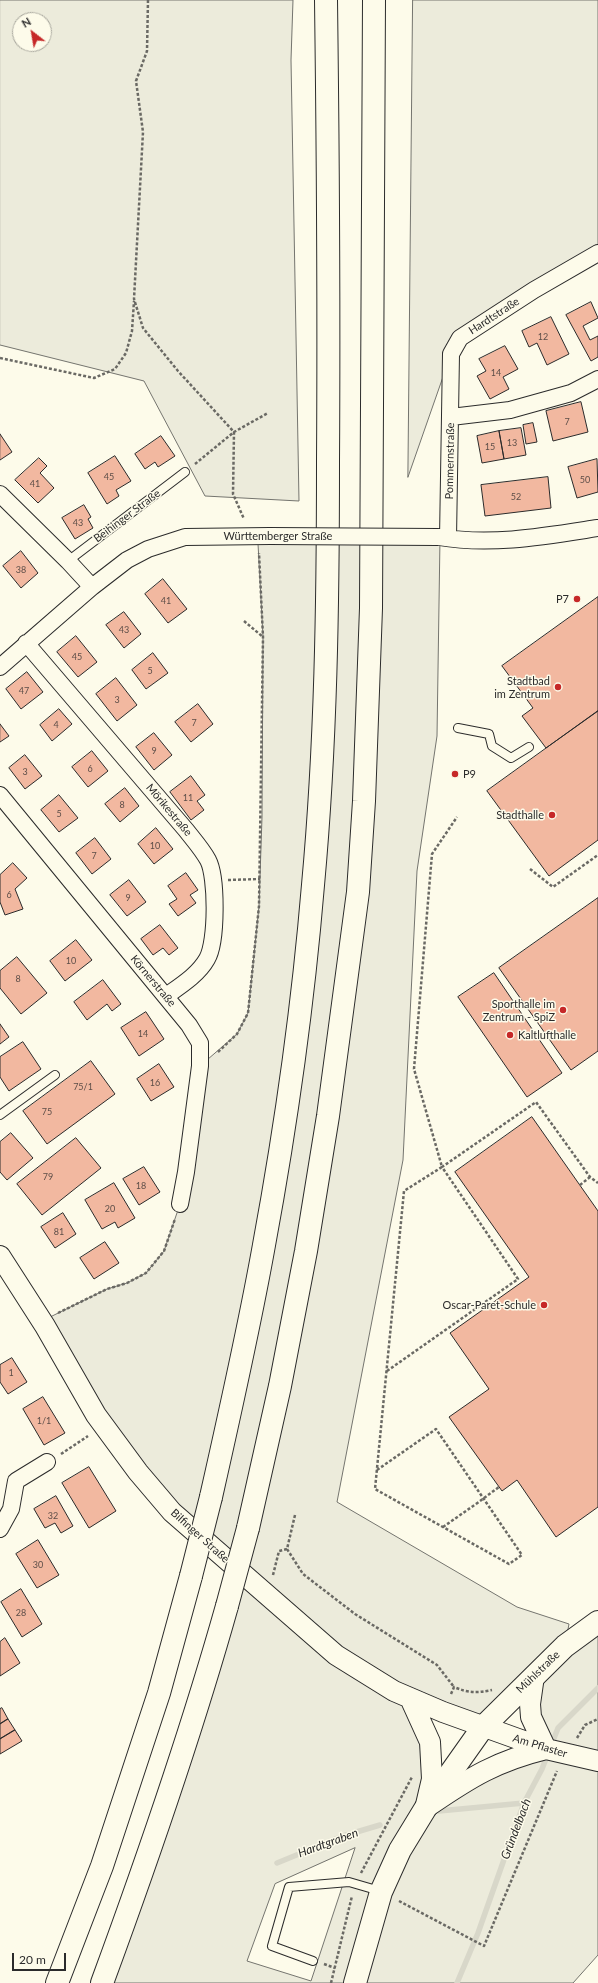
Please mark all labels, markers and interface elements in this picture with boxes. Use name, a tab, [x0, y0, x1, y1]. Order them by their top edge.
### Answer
north arrow	[12, 12, 52, 52]
text: N	[19, 14, 33, 30]
street label: Hardtstraße	[466, 295, 522, 337]
house number: 12	[538, 332, 548, 342]
house number: 14	[491, 368, 501, 378]
house number: 7	[564, 417, 570, 427]
street label: Pommernstraße	[443, 422, 457, 500]
house number: 13	[507, 438, 517, 448]
house number: 15	[485, 442, 495, 452]
house number: 45	[104, 472, 114, 482]
house number: 50	[580, 475, 590, 485]
house number: 41	[30, 479, 40, 489]
street label: Beihinger Straße	[91, 487, 163, 545]
house number: 52	[511, 492, 521, 502]
house number: 43	[73, 518, 83, 528]
street label: Württemberger Straße	[224, 529, 332, 543]
house number: 38	[16, 565, 26, 575]
place label: P7	[556, 592, 569, 606]
marker: P7	[572, 594, 582, 604]
house number: 41	[161, 596, 171, 606]
house number: 43	[119, 625, 129, 635]
house number: 45	[72, 652, 82, 662]
house number: 5	[147, 666, 153, 676]
place label: Stadtbad im Zentrum	[494, 674, 550, 700]
marker: Stadtbad im Zentrum	[553, 682, 563, 692]
house number: 47	[19, 686, 29, 696]
house number: 3	[114, 695, 120, 705]
house number: 7	[191, 718, 197, 728]
house number: 4	[53, 720, 59, 730]
house number: 9	[151, 746, 157, 756]
house number: 6	[87, 764, 93, 774]
house number: 3	[22, 767, 28, 777]
place label: P9	[463, 767, 476, 781]
marker: P9	[450, 769, 460, 779]
street label: Mörikestraße	[143, 781, 195, 839]
house number: 11	[183, 793, 193, 803]
house number: 8	[119, 800, 125, 810]
place label: Stadthalle	[496, 808, 544, 822]
house number: 5	[56, 809, 62, 819]
marker: Stadthalle	[547, 810, 557, 820]
house number: 10	[150, 841, 160, 851]
house number: 7	[91, 851, 97, 861]
house number: 6	[6, 890, 12, 900]
house number: 9	[125, 893, 131, 903]
street label: Körnerstraße	[128, 953, 178, 1009]
house number: 10	[66, 956, 76, 966]
house number: 8	[15, 974, 21, 984]
place label: Sporthalle im Zentrum - SpiZ	[483, 997, 555, 1023]
marker: Sporthalle im Zentrum - SpiZ	[558, 1005, 568, 1015]
place label: Kaltlufthalle	[518, 1028, 576, 1042]
house number: 14	[138, 1029, 148, 1039]
marker: Kaltlufthalle	[505, 1030, 515, 1040]
house number: 16	[150, 1078, 160, 1088]
house number: 75/1	[73, 1082, 93, 1092]
house number: 75	[42, 1107, 52, 1117]
house number: 79	[43, 1172, 53, 1182]
house number: 18	[136, 1181, 146, 1191]
house number: 20	[105, 1204, 115, 1214]
house number: 81	[54, 1227, 64, 1237]
place label: Oscar-Paret-Schule	[443, 1298, 536, 1312]
marker: Oscar-Paret-Schule	[539, 1300, 549, 1310]
house number: 1	[8, 1368, 14, 1378]
house number: 1/1	[37, 1416, 51, 1426]
street label: Bilfinger Straße	[168, 1506, 232, 1566]
house number: 32	[48, 1511, 58, 1521]
house number: 30	[33, 1560, 43, 1570]
house number: 28	[16, 1608, 26, 1618]
street label: Mühlstraße	[514, 1648, 562, 1696]
street label: Am Pflaster	[511, 1731, 569, 1761]
water label: Gründelbach	[498, 1797, 534, 1861]
water label: Hardtgraben	[296, 1825, 360, 1861]
scale bar	[14, 1945, 68, 1971]
text: 20 m	[19, 1952, 46, 1967]

